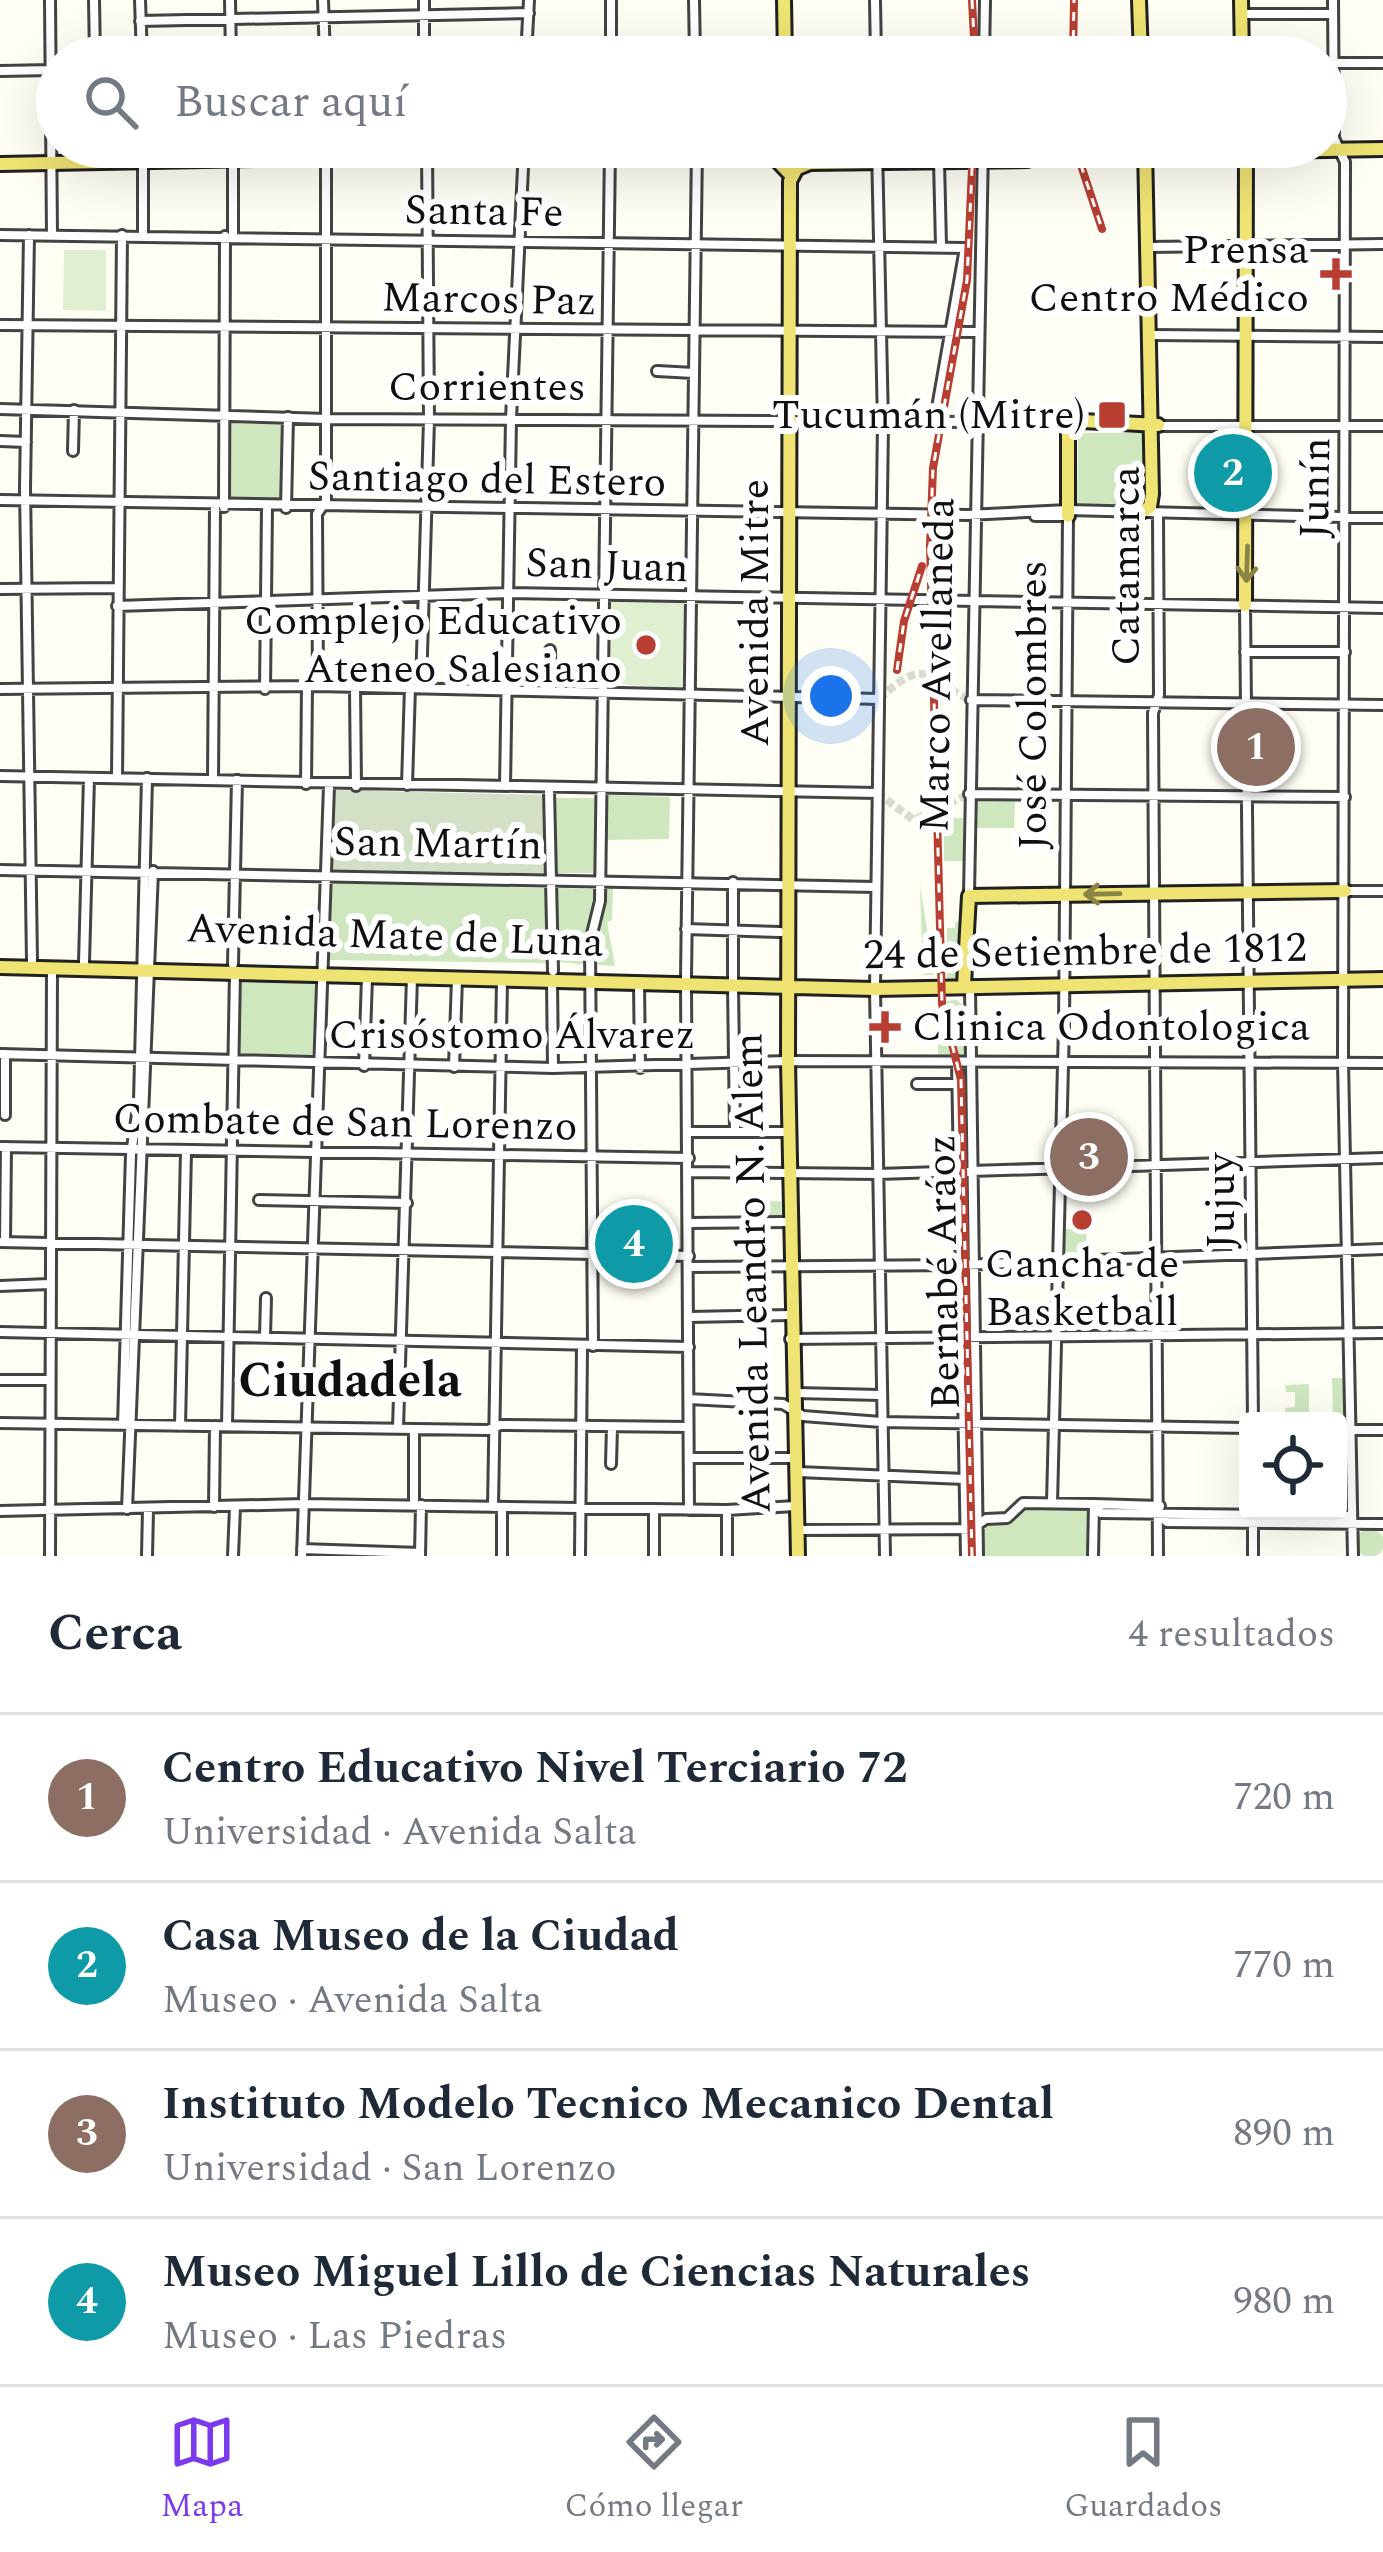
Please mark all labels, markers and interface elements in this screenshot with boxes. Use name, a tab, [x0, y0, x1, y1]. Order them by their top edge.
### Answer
search box	[36, 36, 1347, 168]
text: Buscar aquí	[174, 68, 407, 137]
icon: search	[78, 69, 144, 135]
street label: Santa Fe	[404, 179, 564, 245]
place label: Prensa Centro Médico	[1029, 219, 1309, 330]
marker: Prensa Centro Médico	[1320, 258, 1352, 290]
street label: Marcos Paz	[381, 267, 597, 333]
street label: Corrientes	[388, 356, 586, 419]
place label: Tucumán (Mitre)	[772, 384, 1085, 447]
marker: Tucumán (Mitre)	[1096, 399, 1128, 431]
pin: 2	[1194, 428, 1272, 518]
street label: Junín	[1284, 437, 1348, 539]
street label: Santiago del Estero	[307, 445, 667, 515]
street label: Catamarca	[1095, 465, 1158, 666]
street label: Avenida Mitre	[724, 479, 787, 747]
street label: Marco Avellaneda	[904, 496, 972, 833]
street label: San Juan	[524, 532, 690, 600]
one-way arrow	[1235, 544, 1258, 583]
street label: José Colombres	[1002, 560, 1065, 850]
place label: Complejo Educativo Ateneo Salesiano	[244, 590, 622, 701]
marker: Complejo Educativo Ateneo Salesiano	[633, 632, 659, 658]
your location	[801, 666, 861, 726]
pin: 1	[1217, 702, 1295, 792]
street label: San Martín	[333, 811, 543, 877]
one-way arrow	[1083, 883, 1122, 905]
street label: Avenida Mate de Luna	[185, 897, 605, 975]
street label: 24 de Setiembre de 1812	[863, 917, 1307, 987]
place label: Clinica Odontologica	[912, 996, 1311, 1059]
street label: Crisóstomo Álvarez	[328, 1004, 696, 1067]
marker: Clinica Odontologica	[869, 1011, 901, 1043]
street label: Avenida Leandro N. Alem	[717, 1032, 789, 1514]
street label: Combate de San Lorenzo	[112, 1087, 578, 1159]
pin: 3	[1050, 1112, 1128, 1202]
street label: Bernabé Aráoz	[910, 1134, 978, 1410]
street label: Jujuy	[1190, 1151, 1253, 1249]
pin: 4	[595, 1199, 673, 1289]
marker: Cancha de Basketball	[1069, 1207, 1095, 1233]
place label: Cancha de Basketball	[985, 1233, 1179, 1344]
district label: Ciudadela	[238, 1345, 462, 1418]
map controls	[1239, 1412, 1347, 1520]
button: locate	[1239, 1412, 1347, 1520]
text: Cerca	[48, 1595, 182, 1673]
text: 4 resultados	[1129, 1605, 1335, 1664]
text: Centro Educativo Nivel Terciario 72	[162, 1734, 907, 1803]
text: 1	[76, 1768, 98, 1827]
text: 720 m	[1233, 1768, 1335, 1827]
text: Universidad · Avenida Salta	[162, 1803, 637, 1862]
text: Casa Museo de la Ciudad	[162, 1902, 679, 1971]
text: 2	[76, 1936, 98, 1995]
text: 770 m	[1233, 1936, 1335, 1995]
text: Museo · Avenida Salta	[162, 1971, 543, 2030]
text: Instituto Modelo Tecnico Mecanico Dental	[162, 2070, 1054, 2139]
text: 3	[76, 2104, 98, 2163]
text: 890 m	[1233, 2104, 1335, 2163]
text: Universidad · San Lorenzo	[162, 2139, 617, 2198]
text: Museo Miguel Lillo de Ciencias Naturales	[162, 2238, 1030, 2307]
text: 4	[76, 2272, 98, 2331]
text: 980 m	[1233, 2272, 1335, 2331]
text: Museo · Las Piedras	[162, 2307, 507, 2366]
tab: Mapa	[161, 2409, 243, 2531]
tab: Cómo llegar	[565, 2409, 743, 2531]
tab: Guardados	[1064, 2409, 1222, 2531]

